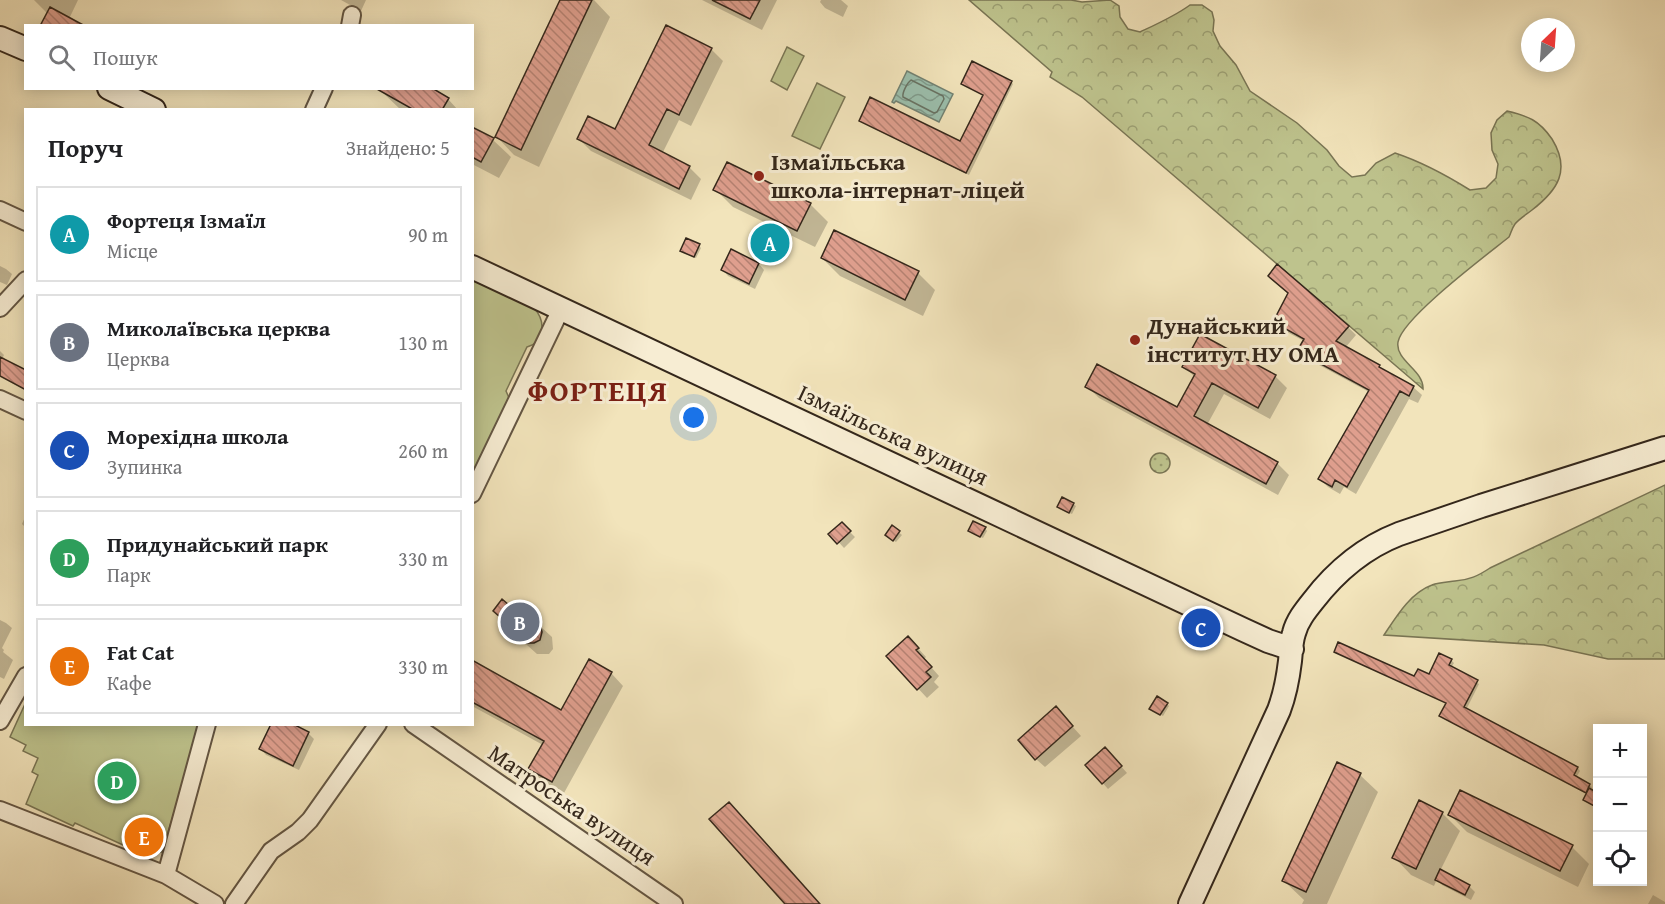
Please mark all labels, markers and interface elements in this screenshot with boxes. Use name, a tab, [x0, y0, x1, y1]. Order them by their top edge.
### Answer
north arrow	[1521, 18, 1575, 72]
search box	[24, 24, 474, 90]
icon: search	[45, 41, 78, 74]
text: Пошук	[93, 41, 158, 73]
text: Поруч	[48, 128, 123, 167]
text: Знайдено: 5	[346, 133, 450, 162]
place label: Ізмаїльська школа-інтернат-ліцей	[771, 144, 1025, 207]
marker: Ізмаїльська школа-інтернат-ліцей	[752, 169, 766, 183]
text: Фортеця Ізмаїл	[107, 204, 266, 236]
text: A	[63, 220, 76, 249]
text: 90 m	[408, 220, 448, 249]
pin: A	[750, 220, 790, 266]
text: Місце	[107, 236, 158, 265]
place label: Дунайський інститут НУ ОМА	[1146, 308, 1340, 371]
text: Миколаївська церква	[107, 312, 330, 344]
text: B	[63, 328, 76, 357]
text: 130 m	[398, 328, 448, 357]
marker: Дунайський інститут НУ ОМА	[1128, 333, 1142, 347]
text: Церква	[107, 344, 170, 373]
district label: ФОРТЕЦЯ	[528, 368, 668, 412]
street label: Ізмаїльська вулиця	[792, 375, 994, 494]
your location	[679, 403, 708, 432]
text: Морехідна школа	[107, 420, 289, 452]
text: C	[64, 436, 75, 465]
text: 260 m	[398, 436, 448, 465]
text: Зупинка	[107, 452, 182, 481]
text: Придунайський парк	[107, 528, 328, 560]
text: D	[63, 544, 76, 573]
text: 330 m	[398, 544, 448, 573]
text: Парк	[107, 560, 151, 589]
pin: B	[500, 600, 540, 644]
pin: C	[1182, 606, 1220, 650]
text: Fat Cat	[107, 636, 174, 668]
text: E	[64, 652, 75, 681]
text: 330 m	[398, 652, 448, 681]
text: Кафе	[107, 668, 152, 697]
map controls	[1593, 724, 1647, 886]
button: +	[1593, 724, 1647, 778]
street label: Матроська вулиця	[481, 735, 663, 874]
pin: D	[98, 758, 136, 804]
button: −	[1593, 778, 1647, 832]
pin: E	[124, 814, 164, 860]
button: locate	[1593, 832, 1647, 886]

